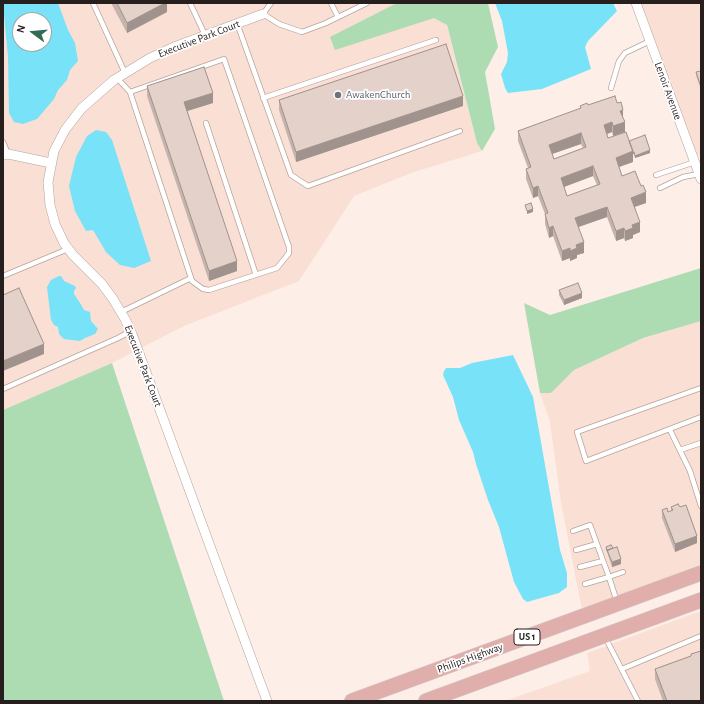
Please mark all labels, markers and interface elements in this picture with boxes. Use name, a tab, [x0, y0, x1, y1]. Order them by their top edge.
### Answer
north arrow	[12, 12, 52, 52]
street label: Executive Park Court	[156, 17, 242, 61]
text: N	[15, 24, 27, 34]
street label: Lenoir Avenue	[651, 60, 685, 122]
place label: AwakenChurch	[346, 88, 410, 102]
marker: AwakenChurch	[333, 90, 343, 100]
street label: Executive Park Court	[121, 323, 165, 409]
road number: US 1	[514, 629, 540, 645]
street label: Philips Highway	[435, 640, 505, 676]

